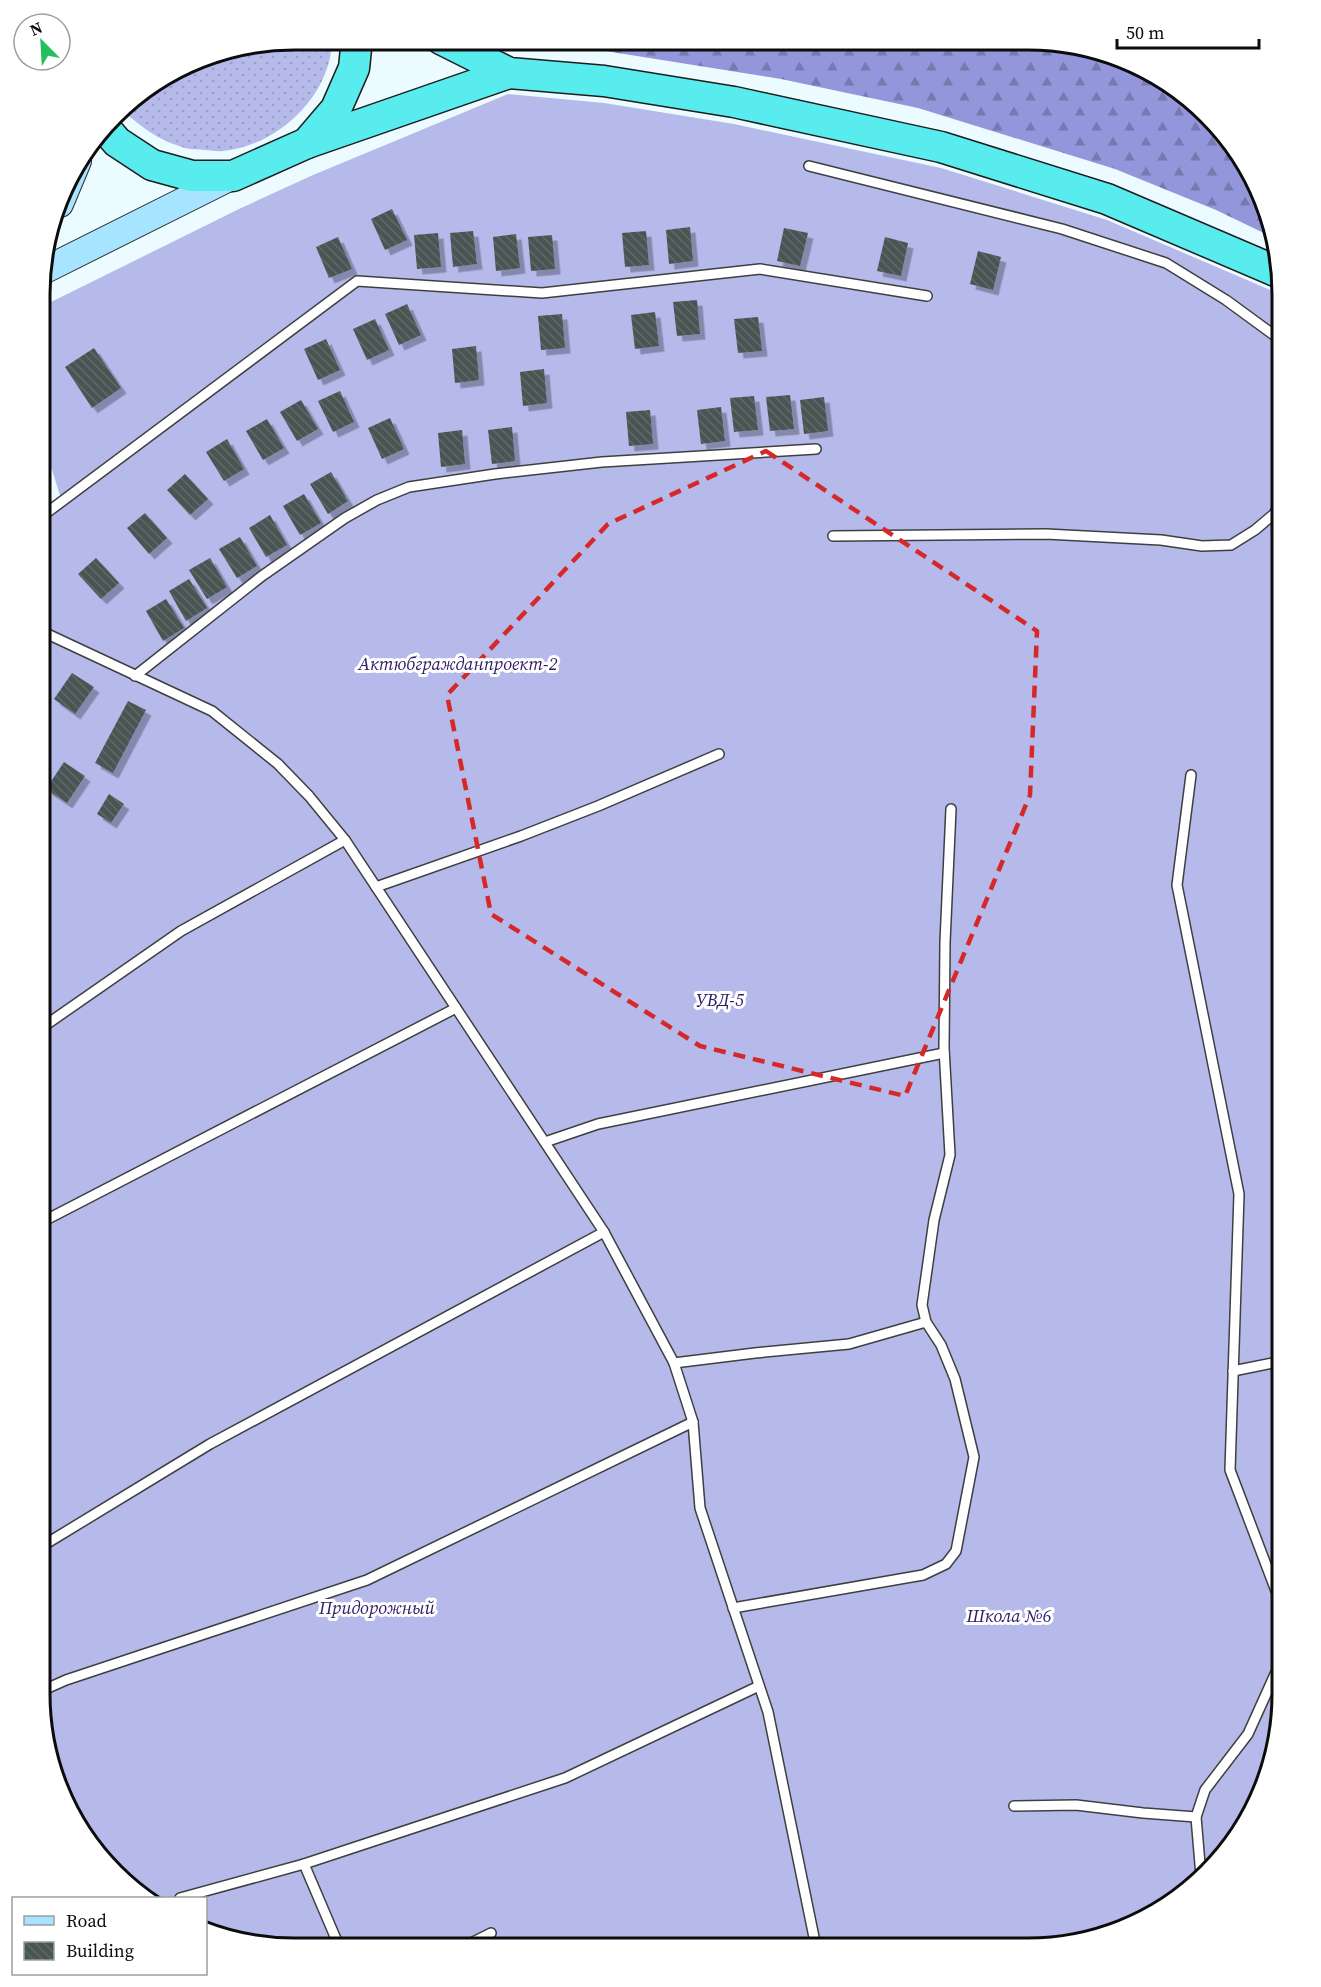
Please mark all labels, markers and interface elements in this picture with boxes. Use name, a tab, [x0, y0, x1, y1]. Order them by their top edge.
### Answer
north arrow	[12, 12, 72, 72]
scale bar	[1117, 12, 1260, 50]
text: N	[26, 16, 46, 41]
text: 50 m	[1126, 20, 1164, 45]
park label: Актюбгражданпроект-2	[357, 651, 558, 676]
park label: УВД-5	[696, 987, 745, 1012]
park label: Придорожный	[318, 1595, 436, 1620]
park label: Школа №6	[966, 1603, 1052, 1628]
legend	[12, 1897, 207, 1975]
text: Road	[66, 1908, 107, 1933]
text: Building	[66, 1938, 134, 1963]

